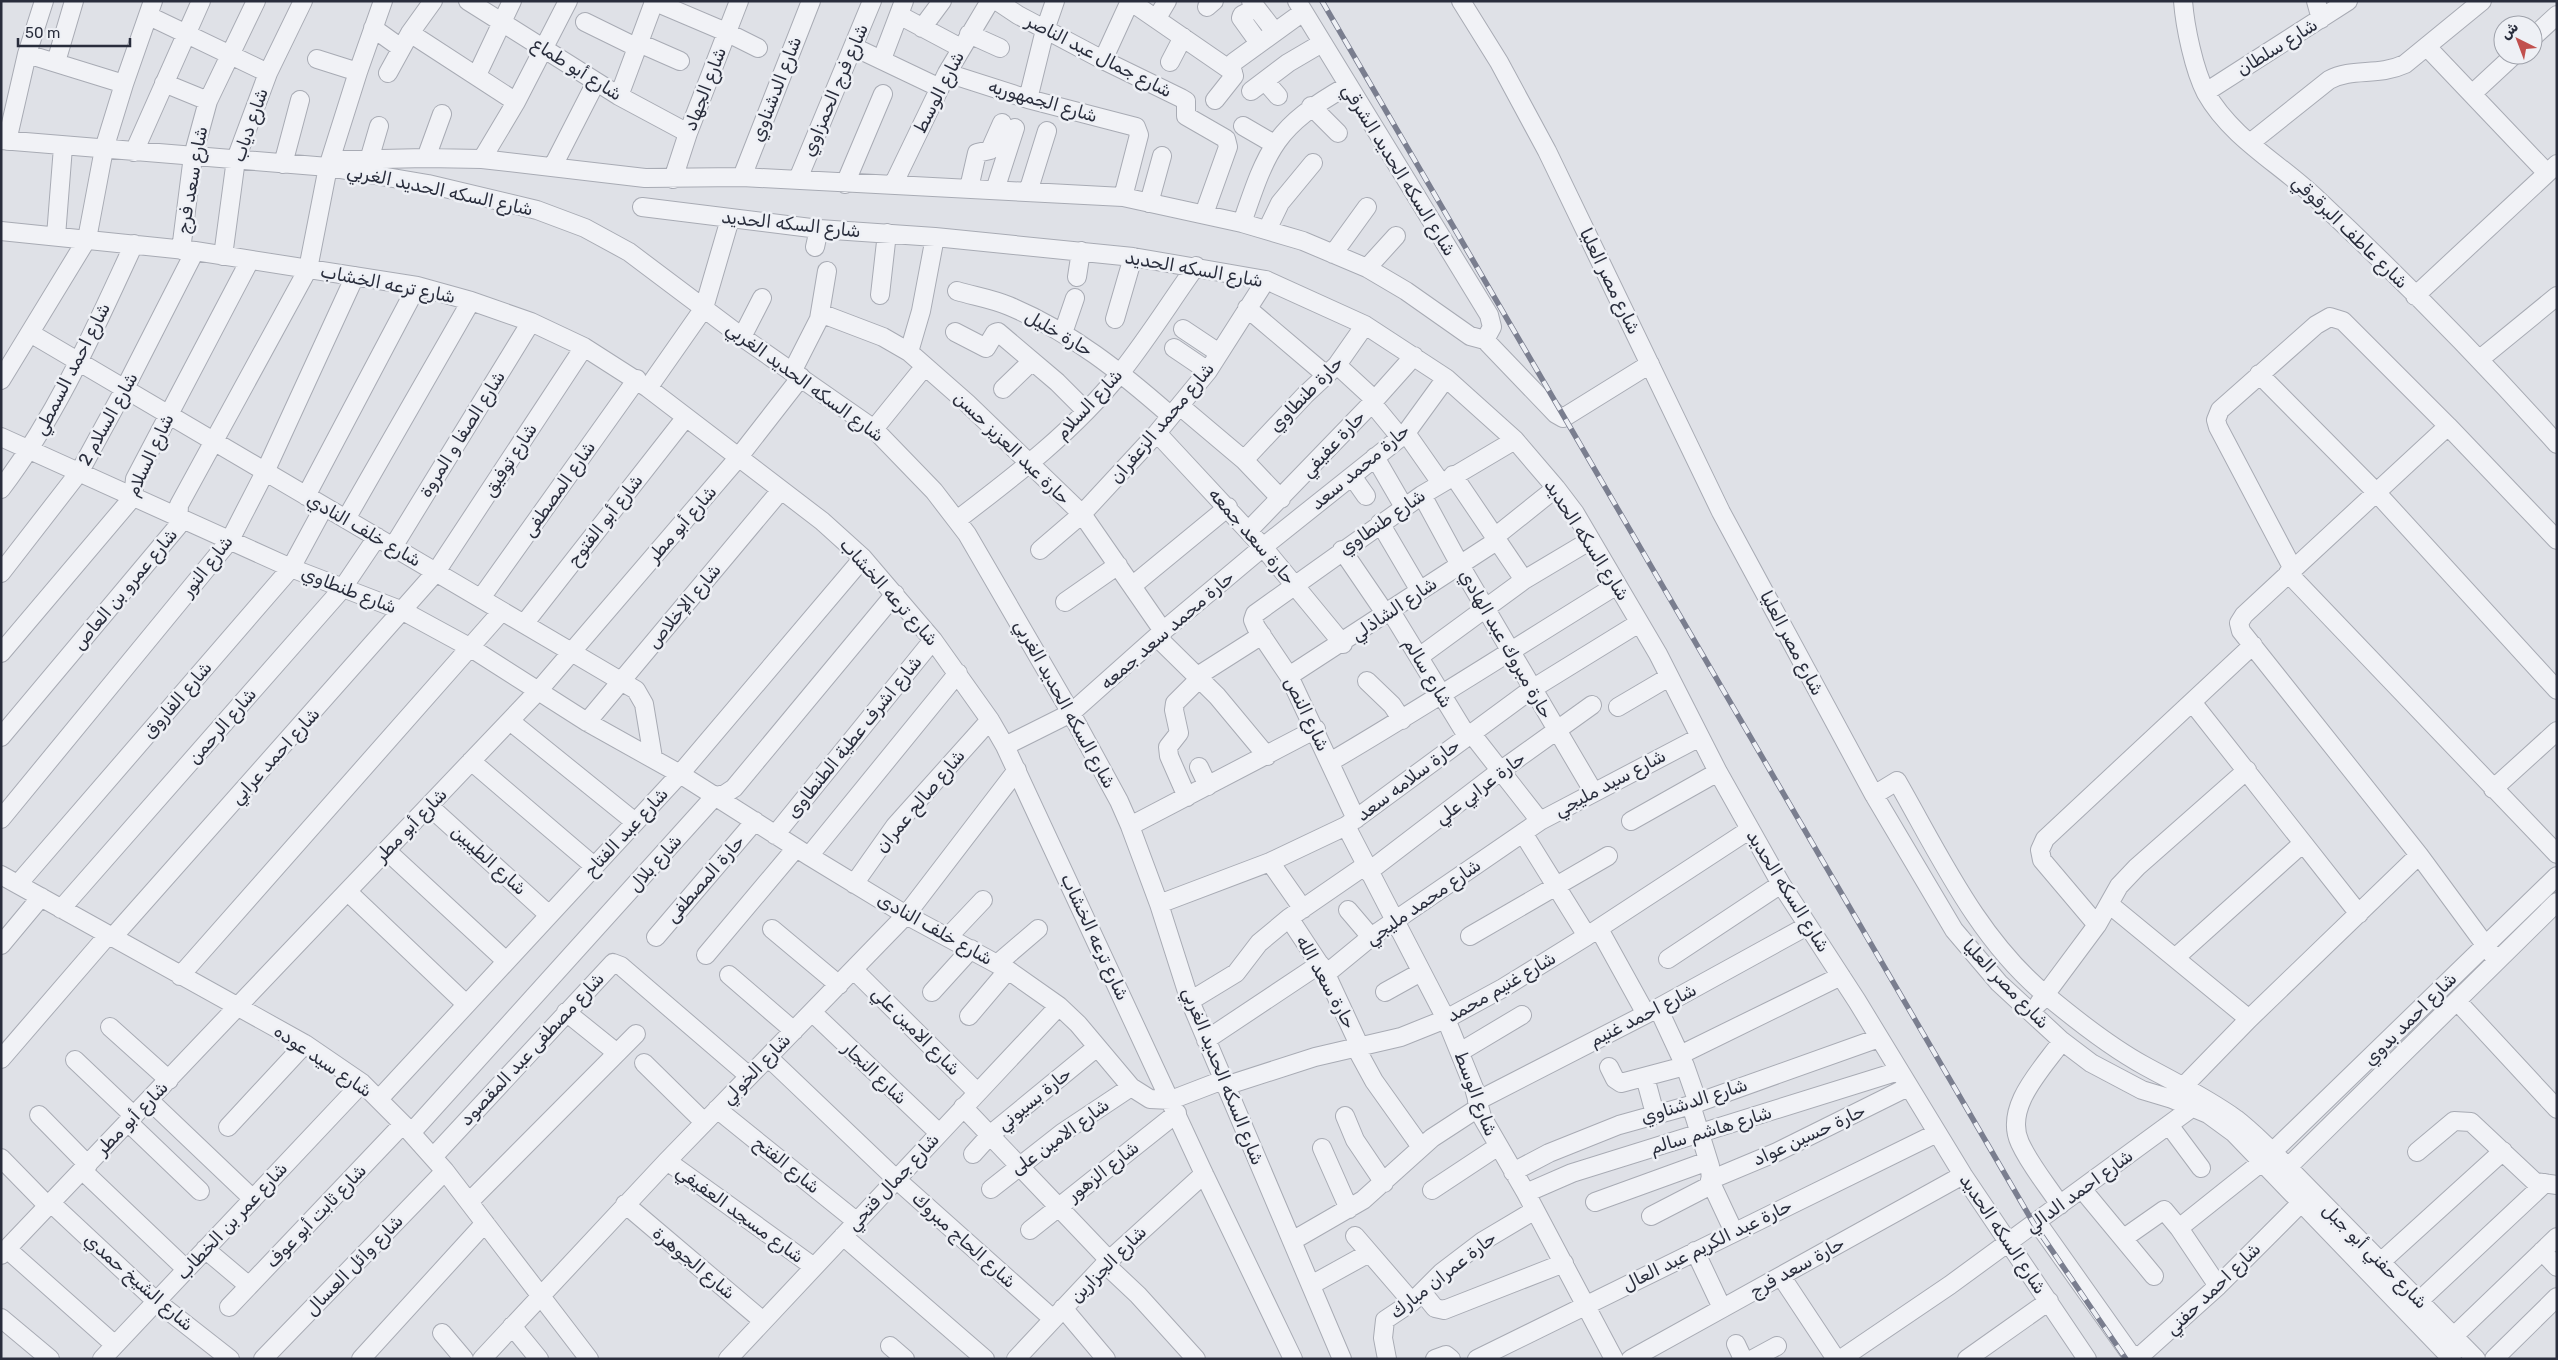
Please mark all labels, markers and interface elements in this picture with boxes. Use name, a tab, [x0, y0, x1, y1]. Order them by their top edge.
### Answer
street label: شارع جمال عبد الناصر	[1021, 9, 1176, 103]
street label: شارع سلطان	[2232, 13, 2322, 81]
scale bar	[18, 15, 130, 47]
north arrow	[2493, 15, 2543, 65]
text: ش	[2497, 18, 2522, 43]
street label: شارع فرج الحمزاوي	[797, 20, 874, 160]
text: 50 m	[25, 24, 60, 42]
street label: شارع أبو طماع	[527, 33, 626, 106]
street label: شارع الدشناوي	[746, 33, 807, 145]
street label: شارع الجهاد	[679, 44, 732, 134]
street label: شارع الوسط	[909, 48, 970, 137]
street label: شارع الجمهوريه	[986, 75, 1100, 128]
street label: شارع السكه الحديد الشرقي	[1335, 80, 1461, 261]
street label: شارع دياب	[227, 85, 274, 165]
street label: شارع سعد فرج	[172, 125, 213, 235]
street label: شارع السكه الحديد الغربي	[344, 160, 535, 222]
street label: شارع عاطف البرقوقي	[2286, 171, 2413, 295]
street label: شارع السكه الحديد	[720, 206, 862, 243]
street label: شارع مصر العليا	[1574, 224, 1645, 338]
street label: شارع السكه الحديد	[1123, 246, 1265, 293]
street label: شارع ترعه الخشاب	[318, 260, 457, 309]
street label: شارع احمد السمطي	[29, 299, 117, 440]
street label: حارة خليل	[1021, 305, 1097, 361]
street label: شارع السكه الحديد الغربي	[721, 317, 888, 448]
street label: حارة طنطاوي	[1264, 351, 1348, 437]
street label: شارع محمد الزعفران	[1105, 358, 1220, 489]
street label: شارع السلام	[1051, 364, 1128, 445]
street label: شارع الصفا و المروة	[414, 367, 511, 502]
street label: شارع السلام 2	[73, 368, 144, 470]
street label: حارة عبد العزيز حسن	[949, 387, 1075, 509]
street label: حارة عفيفي	[1296, 406, 1371, 484]
street label: شارع السلام	[121, 410, 180, 500]
street label: شارع توفيق	[478, 419, 543, 502]
street label: حارة محمد سعد	[1306, 419, 1414, 515]
street label: شارع المصطفى	[518, 437, 601, 542]
street label: شارع أبو الفتوح	[562, 470, 648, 571]
street label: شارع السكه الحديد	[1539, 475, 1634, 605]
street label: شارع أبو مطر	[642, 481, 722, 568]
street label: حارة سعد جمعه	[1204, 483, 1300, 589]
street label: شارع طنطاوي	[1335, 484, 1430, 561]
street label: شارع خلف النادي	[302, 488, 425, 573]
street label: شارع عمرو بن العاص	[68, 524, 183, 655]
street label: شارع النور	[176, 531, 238, 602]
street label: شارع ترعه الخشاب	[834, 534, 943, 651]
street label: شارع الإخلاص	[642, 559, 726, 653]
street label: شارع طنطاوي	[298, 562, 400, 619]
street label: حارة مبروك عبد الهادي	[1453, 565, 1558, 723]
street label: حارة محمد سعد جمعه	[1096, 566, 1238, 694]
street label: شارع الشاذلي	[1347, 572, 1442, 647]
street label: شارع مصر العليا	[1754, 587, 1829, 700]
street label: شارع السكه الحديد الغربي	[1008, 616, 1121, 793]
street label: شارع سالم	[1398, 634, 1457, 712]
street label: شارع اشرف عطية الطنطاوى	[782, 651, 927, 823]
street label: شارع الفاروق	[138, 657, 217, 744]
street label: شارع النص	[1279, 673, 1334, 755]
street label: شارع الرحمن	[183, 683, 262, 769]
street label: شارع احمد عرابي	[226, 703, 326, 810]
street label: حارة سلامه سعد	[1352, 734, 1464, 826]
street label: شارع سيد مليجي	[1551, 744, 1670, 823]
street label: شارع صالح عمران	[870, 745, 971, 858]
street label: حارة عرابي علي	[1430, 747, 1531, 831]
street label: شارع أبو مطر	[370, 783, 452, 868]
street label: شارع عبد الفتاح	[579, 783, 674, 882]
street label: شارع الطيبين	[446, 820, 531, 900]
street label: شارع السكه الحديد	[1741, 826, 1834, 957]
street label: شارع بلال	[624, 830, 687, 897]
street label: حارة المصطفى	[661, 831, 749, 927]
street label: شارع محمد مليجي	[1361, 854, 1486, 952]
street label: شارع ترعه الخشاب	[1055, 870, 1134, 1004]
street label: شارع خلف النادى	[873, 888, 996, 971]
street label: حارة سعد الله	[1291, 931, 1361, 1033]
street label: شارع مصر العليا	[1957, 935, 2054, 1034]
street label: شارع غنيم محمد	[1442, 947, 1560, 1028]
street label: شارع مصطفى عبد المقصود	[455, 968, 610, 1131]
street label: شارع احمد بدوي	[2359, 968, 2462, 1071]
street label: شارع احمد غنيم	[1586, 979, 1701, 1052]
street label: شارع الامين علي	[866, 982, 965, 1081]
street label: شارع السكه الحديد الغربي	[1175, 984, 1269, 1169]
street label: شارع سيد عوده	[269, 1020, 376, 1103]
street label: شارع الخولي	[717, 1029, 797, 1111]
street label: شارع النجار	[837, 1036, 912, 1110]
street label: شارع الوسط	[1449, 1049, 1502, 1140]
street label: حارة بسيوني	[992, 1062, 1077, 1137]
street label: شارع الدشناوي	[1638, 1073, 1750, 1130]
street label: شارع أبو مطر	[91, 1076, 173, 1161]
street label: شارع الامين على	[1006, 1094, 1114, 1181]
street label: حارة حسين عواد	[1749, 1099, 1869, 1171]
street label: شارع هاشم سالم	[1647, 1101, 1775, 1160]
street label: شارع جمال فتحي	[842, 1129, 945, 1237]
street label: شارع الفتح	[748, 1132, 825, 1200]
street label: شارع الزهور	[1062, 1136, 1144, 1207]
street label: شارع احمد الدالي	[2021, 1145, 2138, 1239]
street label: شارع عمر بن الخطاب	[172, 1158, 293, 1285]
street label: شارع ثابت أبو عوف	[261, 1160, 372, 1273]
street label: شارع مسجد العفيفي	[671, 1160, 808, 1269]
street label: شارع السكه الحديد	[1954, 1170, 2051, 1299]
street label: شارع الحاج مبروك	[907, 1187, 1021, 1293]
street label: حارة عبد الكريم عبد العال	[1619, 1194, 1796, 1297]
street label: شارع حفني أبو جبل	[2316, 1199, 2432, 1315]
street label: شارع وائل العسال	[300, 1210, 408, 1321]
street label: شارع الجزارين	[1065, 1221, 1152, 1308]
street label: شارع الجوهرة	[647, 1222, 740, 1305]
street label: حارة عمران مبارك	[1385, 1227, 1501, 1323]
street label: شارع الشيخ حمدي	[78, 1228, 198, 1337]
street label: حارة سعد فرج	[1746, 1232, 1849, 1303]
street label: شارع احمد حفني	[2161, 1238, 2267, 1341]

